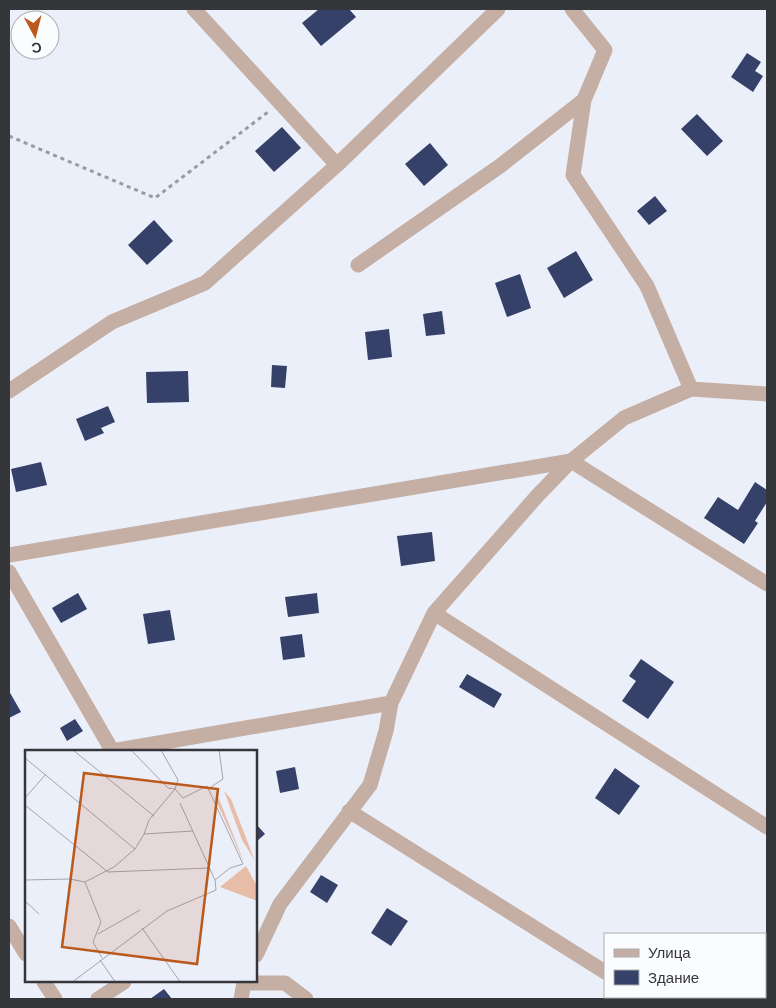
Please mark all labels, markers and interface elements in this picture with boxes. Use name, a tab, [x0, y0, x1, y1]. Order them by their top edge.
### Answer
north arrow	[10, 10, 60, 60]
text: С	[30, 38, 43, 57]
inset map	[25, 750, 258, 983]
legend	[604, 933, 766, 998]
text: Улица	[648, 943, 691, 963]
text: Здание	[648, 968, 699, 988]

